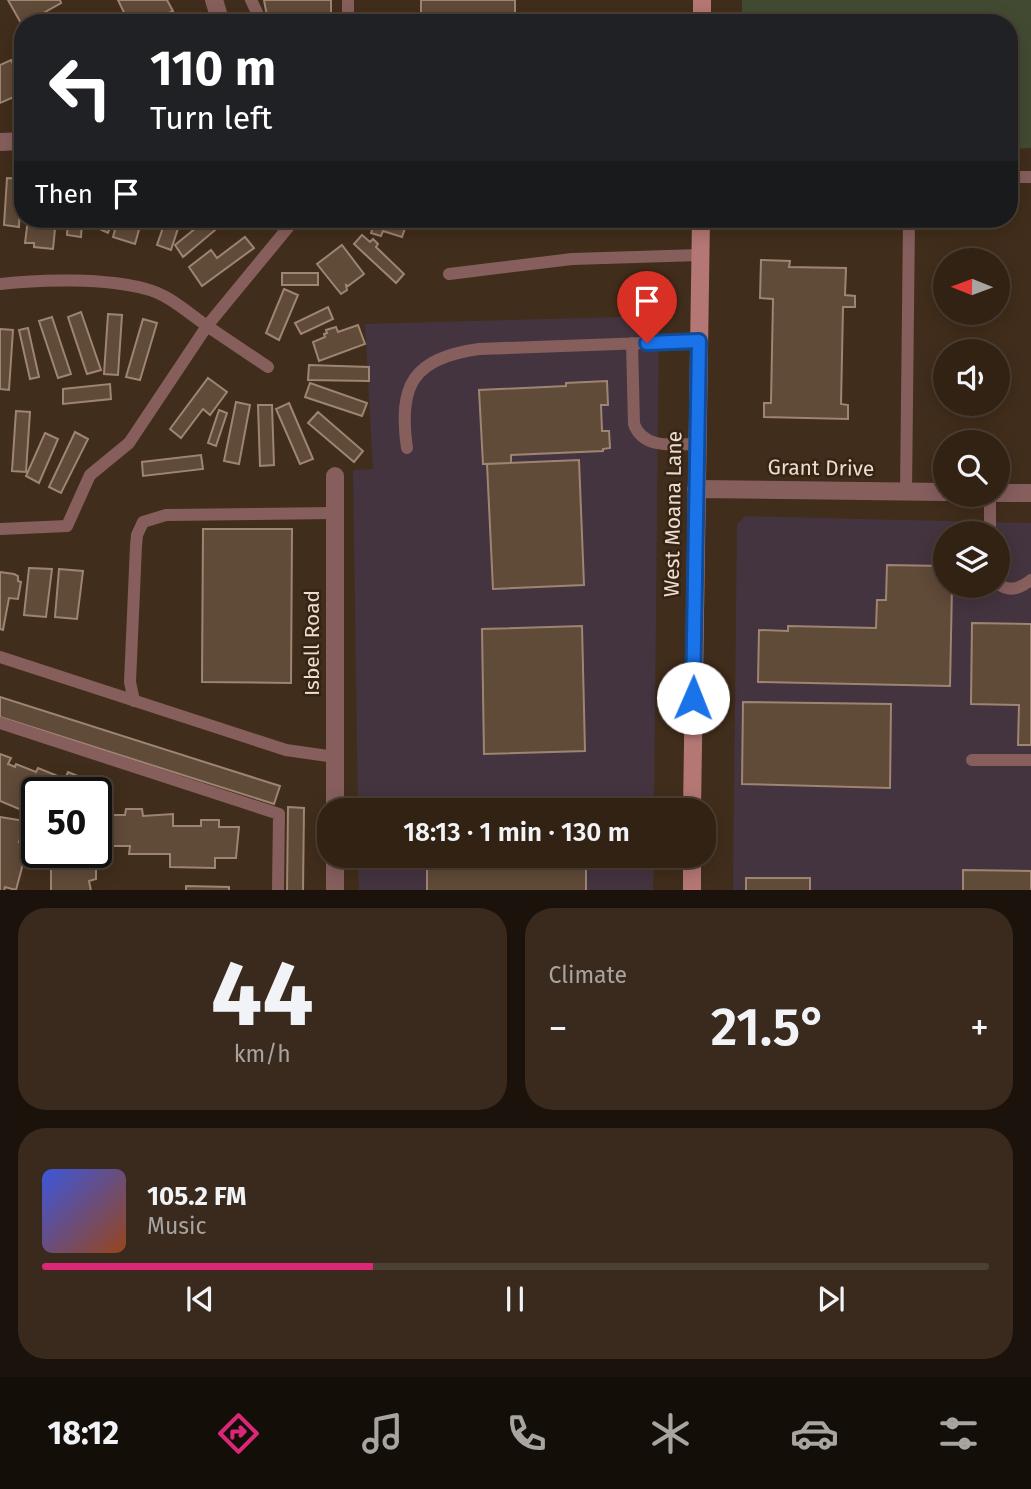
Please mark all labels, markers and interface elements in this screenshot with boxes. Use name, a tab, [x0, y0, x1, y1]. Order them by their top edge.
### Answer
text: 110 m	[150, 39, 276, 98]
icon: left	[35, 42, 126, 133]
text: Turn left	[150, 99, 272, 137]
icon: arrive	[107, 175, 145, 213]
text: Then	[35, 179, 93, 210]
north arrow	[933, 248, 1010, 326]
map controls	[933, 248, 1010, 598]
pin	[617, 271, 677, 343]
icon: arrive	[628, 282, 666, 320]
button: sound	[933, 339, 1010, 416]
button: search	[933, 430, 1010, 507]
street label: West Moana Lane	[659, 431, 687, 597]
street label: Grant Drive	[767, 454, 875, 482]
button: layers	[933, 521, 1010, 598]
street label: Isbell Road	[299, 590, 325, 696]
position arrow	[656, 661, 730, 735]
speed limit sign: 50	[21, 777, 112, 868]
text: 18:13 · 1 min · 130 m	[403, 817, 630, 848]
text: 44	[211, 940, 314, 1049]
text: Climate	[549, 961, 627, 989]
text: 21.5°	[711, 996, 827, 1059]
text: −	[549, 1005, 568, 1051]
text: +	[970, 1005, 989, 1051]
text: km/h	[234, 1040, 291, 1068]
text: 105.2 FM	[147, 1181, 246, 1212]
text: Music	[147, 1212, 207, 1240]
icon: previous	[181, 1280, 219, 1318]
icon: pause	[496, 1280, 534, 1318]
icon: next	[812, 1280, 850, 1318]
icon: directions	[214, 1409, 263, 1458]
icon: music	[358, 1409, 407, 1458]
icon: phone	[502, 1409, 551, 1458]
icon: climate	[646, 1409, 695, 1458]
icon: car	[790, 1409, 839, 1458]
icon: filters	[934, 1409, 983, 1458]
text: 18:12	[48, 1414, 119, 1452]

